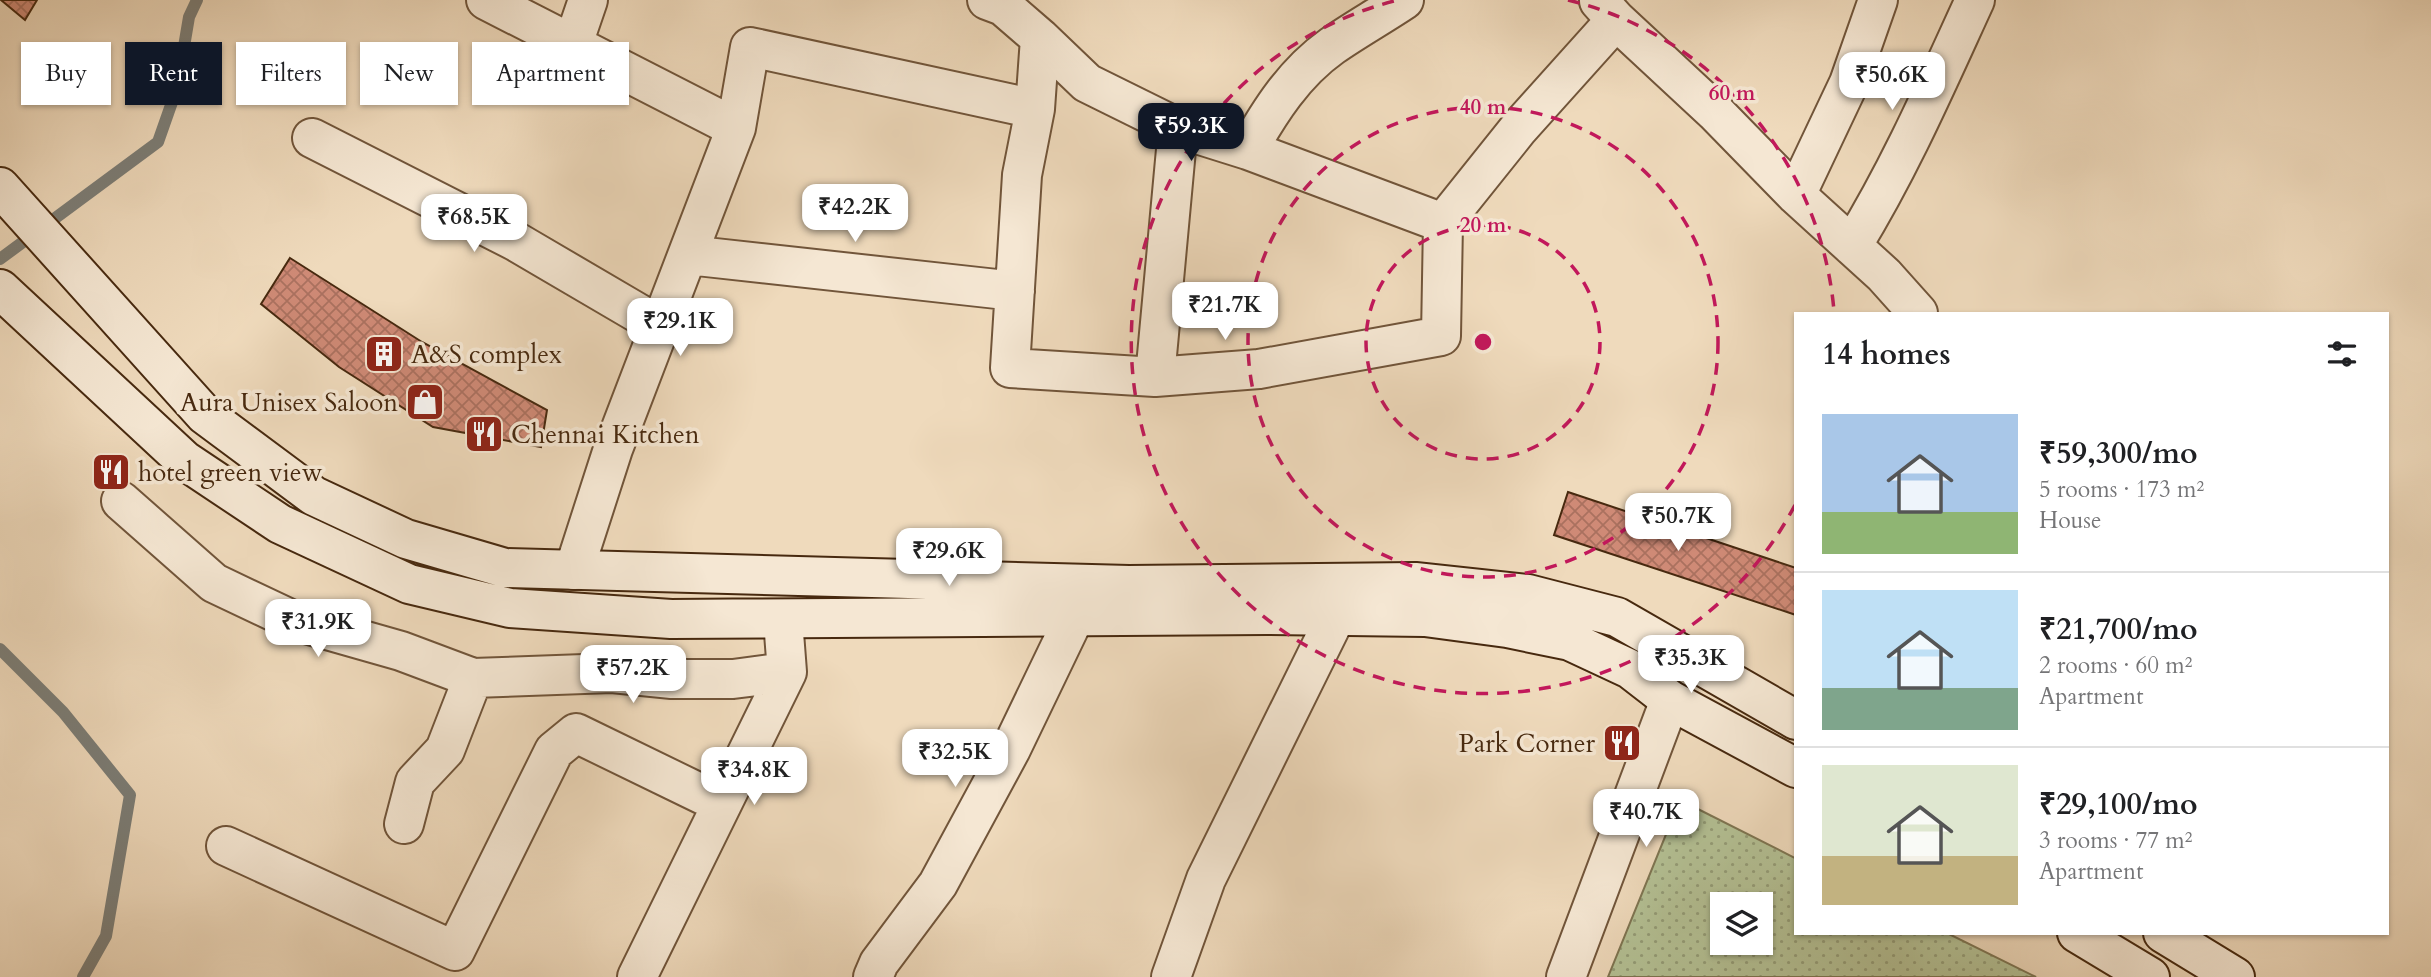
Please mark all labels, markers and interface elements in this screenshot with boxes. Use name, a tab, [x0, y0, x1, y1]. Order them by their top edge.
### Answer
chip: Buy	[21, 42, 111, 105]
chip: Rent	[125, 42, 222, 105]
chip: Filters	[236, 42, 346, 105]
chip: New	[360, 42, 458, 105]
chip: Apartment	[472, 42, 629, 105]
pin: ₹50.6K	[1835, 52, 1949, 112]
text: ₹50.6K	[1855, 59, 1929, 90]
text: 60 m	[1709, 79, 1756, 108]
text: 40 m	[1460, 93, 1507, 122]
pin: ₹59.3K	[1134, 104, 1248, 163]
text: ₹59.3K	[1154, 110, 1228, 141]
pin: ₹42.2K	[798, 184, 912, 244]
text: ₹42.2K	[818, 191, 892, 222]
pin: ₹68.5K	[417, 194, 531, 254]
text: ₹68.5K	[437, 201, 511, 232]
text: 20 m	[1460, 211, 1507, 240]
pin: ₹21.7K	[1168, 282, 1282, 342]
text: ₹21.7K	[1188, 289, 1262, 320]
pin: ₹29.1K	[623, 298, 737, 358]
text: ₹29.1K	[643, 305, 717, 336]
centre of rings	[1471, 330, 1495, 354]
building icon: A&S complex	[363, 333, 405, 375]
text: 14 homes	[1822, 334, 1951, 375]
icon: filters	[2323, 335, 2361, 373]
place label: A&S complex	[411, 337, 562, 372]
shop icon: Aura Unisex Saloon	[404, 381, 446, 423]
place label: Aura Unisex Saloon	[180, 385, 398, 420]
restaurant icon: Chennai Kitchen	[463, 413, 505, 455]
place label: Chennai Kitchen	[511, 417, 700, 452]
text: ₹59,300/mo	[2039, 433, 2198, 474]
icon: home	[1878, 442, 1962, 526]
restaurant icon: hotel green view	[90, 451, 132, 493]
place label: hotel green view	[138, 455, 323, 490]
text: 5 rooms · 173 m²	[2039, 474, 2204, 505]
pin: ₹50.7K	[1621, 494, 1735, 553]
text: ₹50.7K	[1641, 500, 1715, 531]
text: House	[2039, 505, 2101, 536]
pin: ₹29.6K	[892, 528, 1006, 588]
text: ₹29.6K	[912, 535, 986, 566]
pin: ₹31.9K	[261, 600, 375, 659]
text: ₹31.9K	[281, 606, 355, 637]
text: ₹21,700/mo	[2039, 609, 2198, 650]
icon: home	[1878, 618, 1962, 702]
pin: ₹35.3K	[1634, 636, 1748, 695]
text: ₹35.3K	[1654, 642, 1728, 673]
pin: ₹57.2K	[576, 646, 690, 705]
text: 2 rooms · 60 m²	[2039, 650, 2192, 681]
text: ₹57.2K	[596, 652, 670, 683]
text: Apartment	[2039, 681, 2143, 712]
restaurant icon: Park Corner	[1601, 722, 1643, 764]
place label: Park Corner	[1459, 726, 1596, 761]
pin: ₹32.5K	[898, 730, 1012, 789]
text: ₹32.5K	[918, 736, 992, 767]
pin: ₹34.8K	[697, 748, 811, 807]
text: ₹34.8K	[717, 754, 791, 785]
text: ₹29,100/mo	[2039, 784, 2198, 825]
pin: ₹40.7K	[1589, 790, 1703, 849]
icon: home	[1878, 793, 1962, 877]
text: ₹40.7K	[1609, 796, 1683, 827]
text: 3 rooms · 77 m²	[2039, 825, 2192, 856]
text: Apartment	[2039, 856, 2143, 887]
map controls	[1710, 892, 1773, 955]
button: layers	[1710, 892, 1773, 955]

